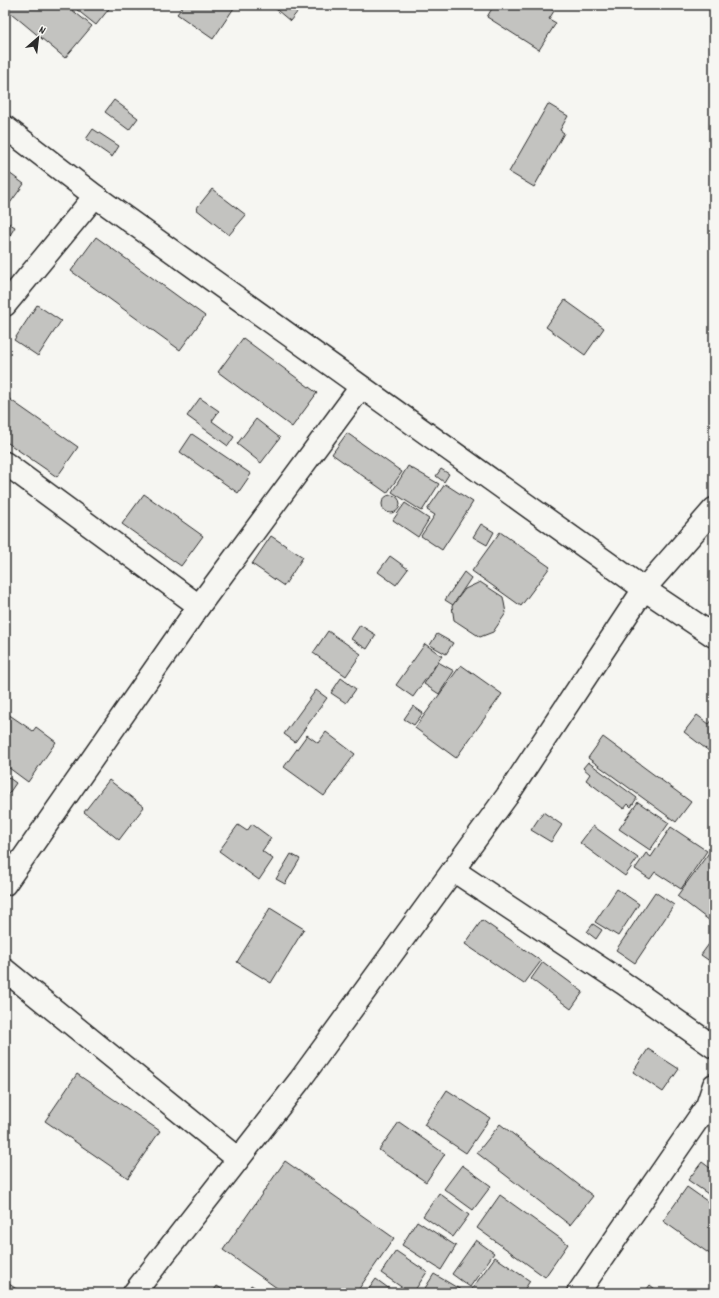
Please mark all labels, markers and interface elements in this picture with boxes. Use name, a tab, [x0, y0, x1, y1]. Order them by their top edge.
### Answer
north arrow	[18, 18, 58, 58]
text: N	[36, 23, 48, 40]

